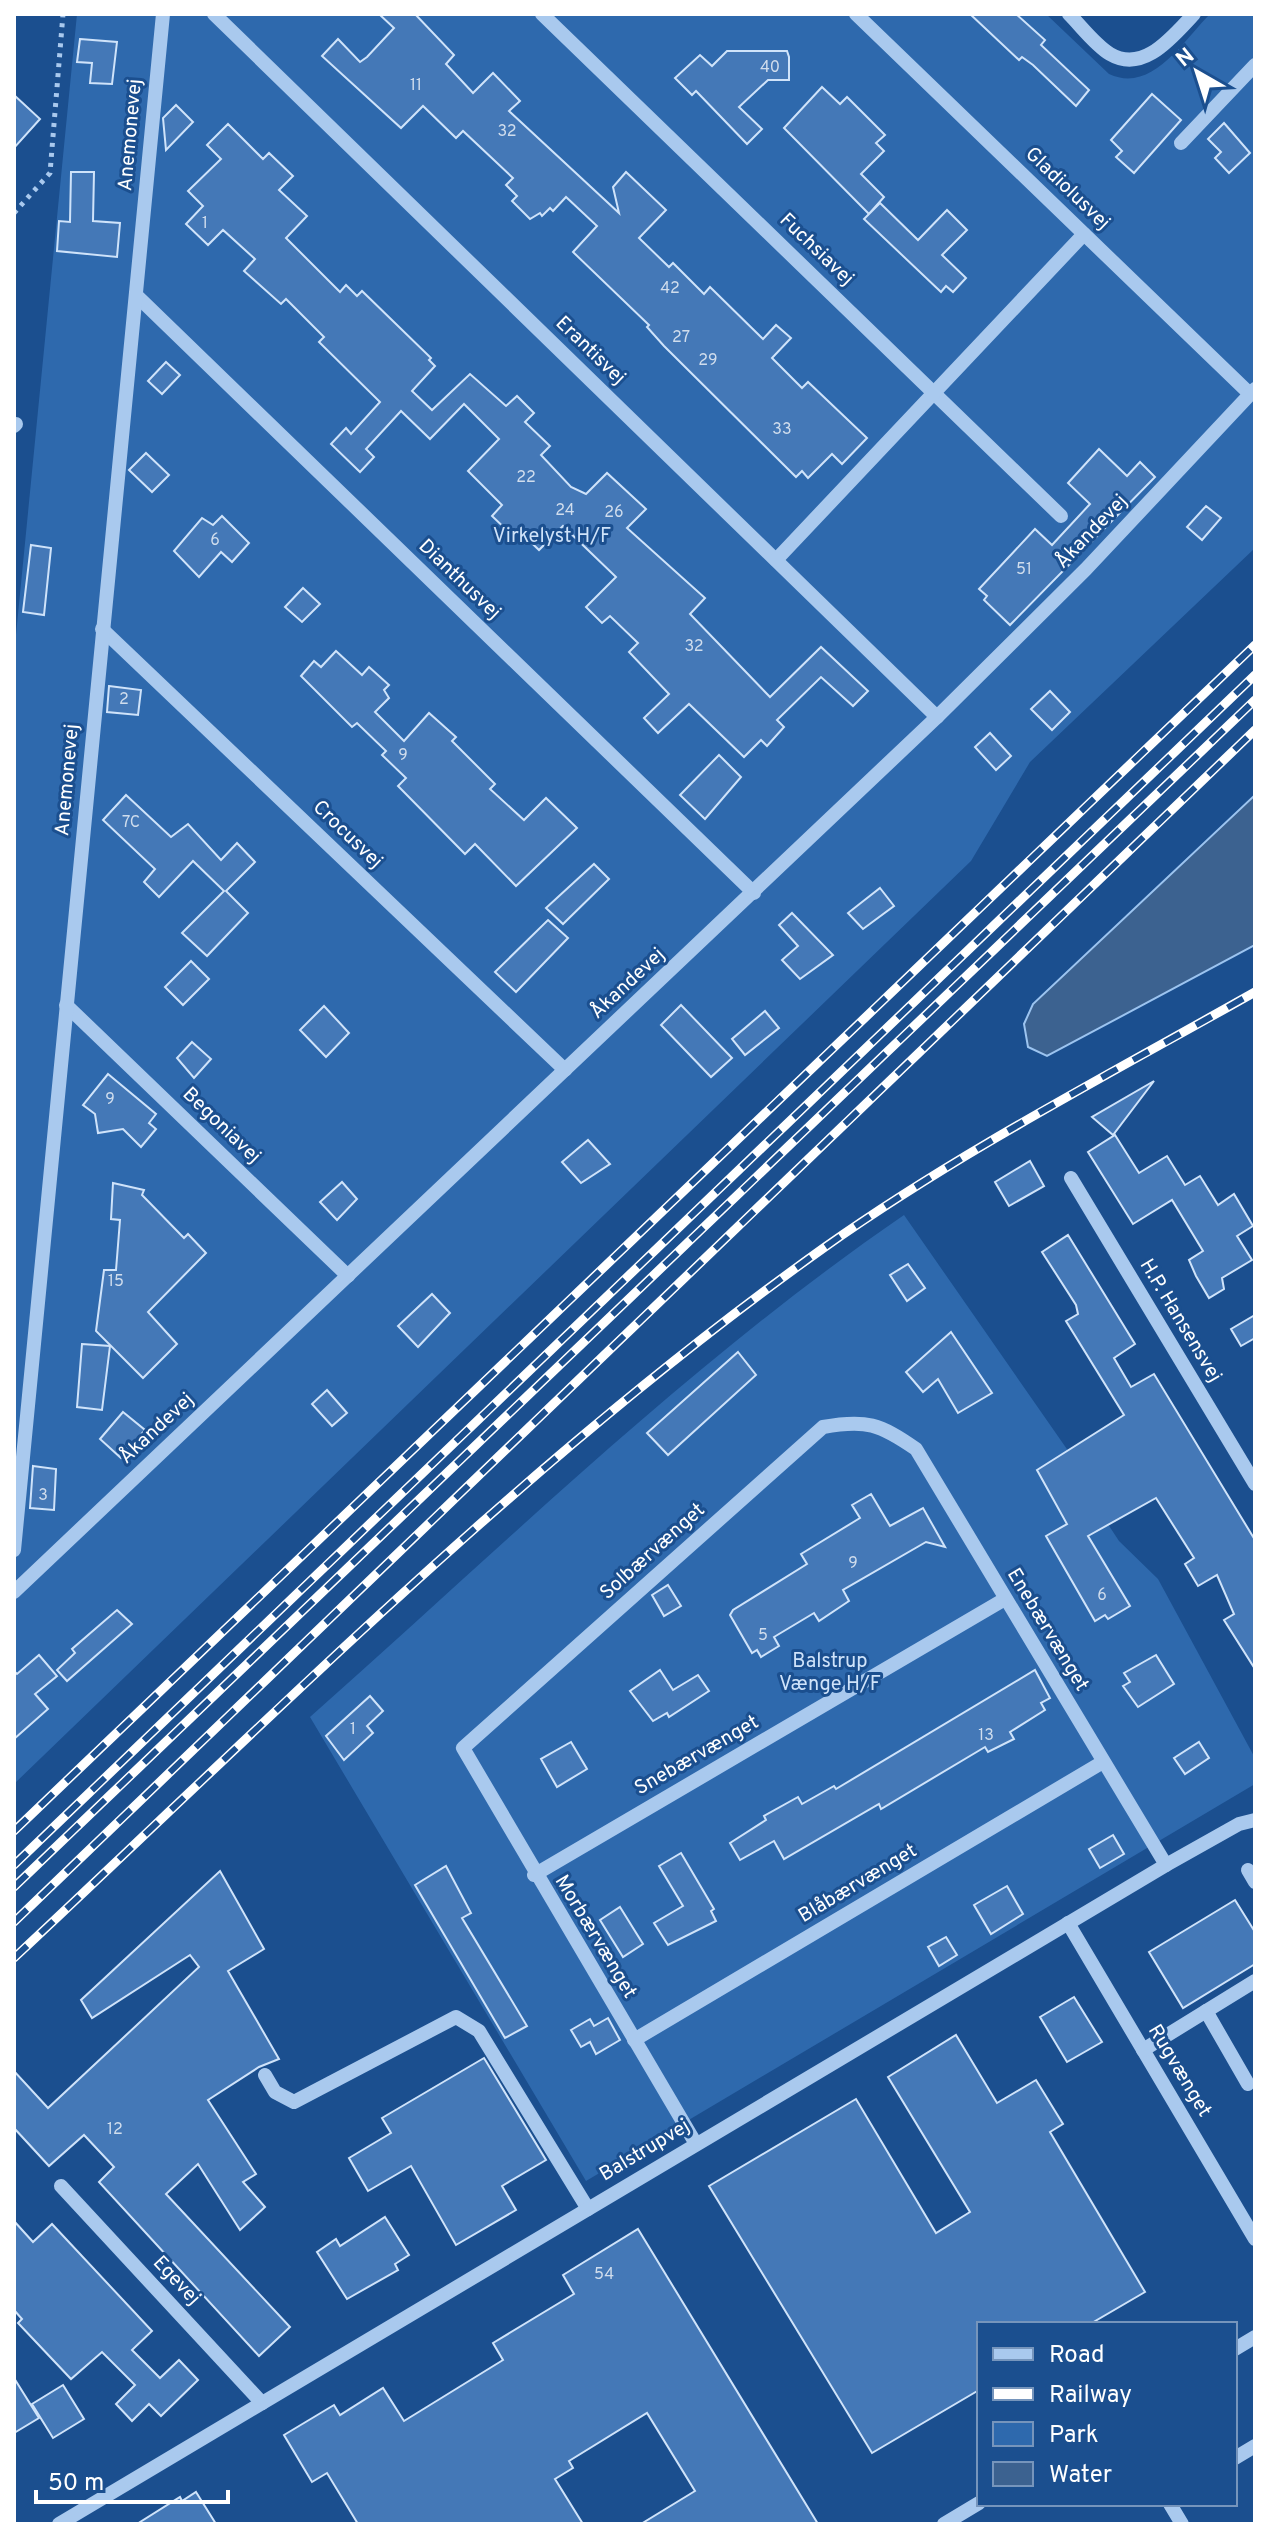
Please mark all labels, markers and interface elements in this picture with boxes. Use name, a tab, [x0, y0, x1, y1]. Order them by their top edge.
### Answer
north arrow	[1157, 32, 1237, 112]
text: N	[1171, 43, 1201, 74]
house number: 40	[760, 58, 780, 78]
house number: 11	[410, 76, 422, 96]
street label: Anemonevej	[113, 78, 149, 192]
house number: 32	[497, 122, 517, 142]
street label: Gladiolusvej	[1019, 142, 1115, 236]
street label: Fuchsiavej	[773, 208, 859, 292]
house number: 1	[202, 214, 208, 234]
house number: 42	[660, 279, 680, 299]
street label: Erantisvej	[549, 311, 631, 391]
house number: 27	[672, 328, 690, 348]
house number: 29	[698, 351, 718, 371]
house number: 33	[772, 420, 792, 440]
house number: 22	[516, 468, 536, 488]
street label: Åkandevej	[1049, 489, 1134, 575]
house number: 24	[555, 501, 575, 521]
house number: 26	[604, 503, 624, 523]
park label: Virkelyst H/F	[493, 524, 611, 550]
house number: 6	[210, 531, 220, 551]
street label: Dianthusvej	[412, 534, 506, 626]
house number: 51	[1016, 560, 1032, 580]
house number: 32	[684, 637, 704, 657]
house number: 2	[119, 690, 129, 710]
street label: Anemonevej	[50, 723, 86, 837]
house number: 9	[398, 746, 408, 766]
street label: Crocusvej	[306, 795, 388, 875]
house number: 7C	[122, 813, 140, 833]
street label: Åkandevej	[584, 942, 671, 1025]
street label: Begoniavej	[176, 1082, 266, 1170]
house number: 9	[105, 1090, 115, 1110]
street label: H.P. Hansensvej	[1133, 1255, 1227, 1387]
house number: 15	[108, 1272, 124, 1292]
street label: Åkandevej	[113, 1387, 200, 1470]
house number: 3	[38, 1486, 48, 1506]
street label: Solbærvænget	[595, 1498, 711, 1606]
house number: 9	[848, 1554, 858, 1574]
street label: Enebærvænget	[1000, 1564, 1094, 1696]
house number: 6	[1097, 1586, 1107, 1606]
house number: 5	[758, 1626, 768, 1646]
park label: Balstrup Vænge H/F	[779, 1649, 881, 1698]
street label: Snebærvænget	[630, 1710, 764, 1802]
house number: 1	[350, 1720, 356, 1740]
house number: 13	[978, 1726, 994, 1746]
street label: Blåbærvænget	[794, 1838, 922, 1930]
street label: Morbærvænget	[548, 1870, 642, 2004]
street label: Rugvænget	[1141, 2020, 1217, 2122]
street label: Balstrupvej	[595, 2114, 695, 2188]
house number: 12	[107, 2120, 123, 2140]
street label: Egevej	[146, 2251, 206, 2311]
house number: 54	[594, 2265, 614, 2285]
legend	[977, 2322, 1237, 2506]
text: Road	[1049, 2341, 1105, 2371]
text: Railway	[1049, 2381, 1132, 2411]
text: Park	[1049, 2421, 1099, 2451]
scale bar	[36, 2454, 228, 2504]
text: Water	[1049, 2461, 1112, 2491]
text: 50 m	[48, 2469, 104, 2499]

